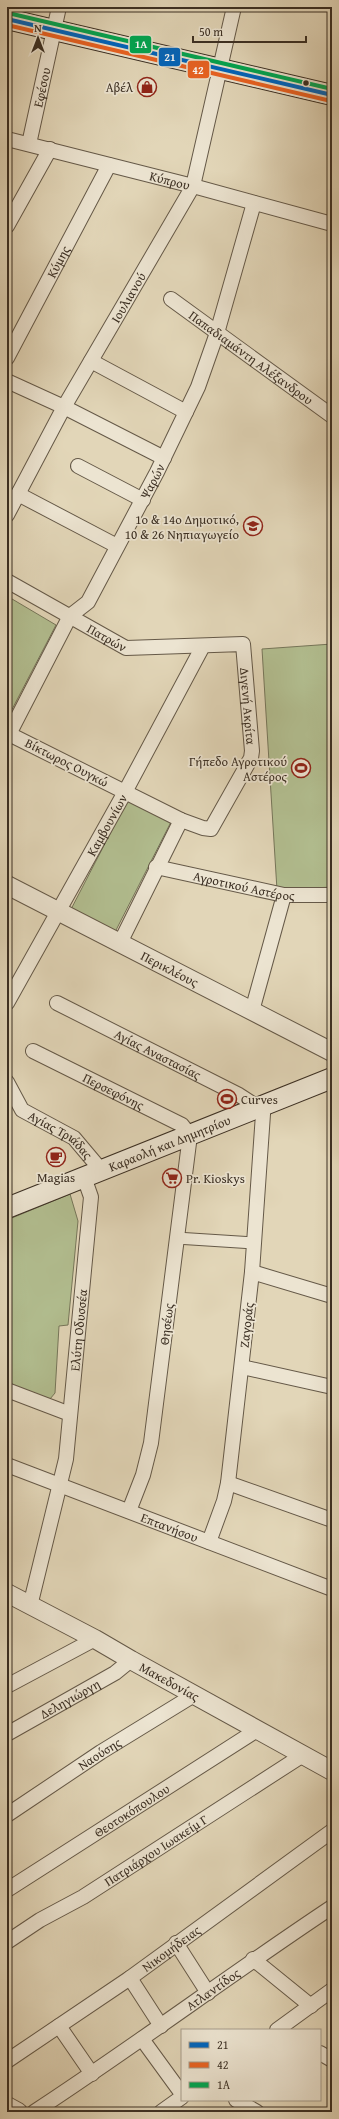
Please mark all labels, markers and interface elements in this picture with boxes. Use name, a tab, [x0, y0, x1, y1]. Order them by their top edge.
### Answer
north arrow	[18, 18, 58, 58]
scale bar	[193, 18, 306, 44]
text: N	[34, 20, 42, 36]
text: 50 m	[199, 23, 223, 40]
line badge: 1Α	[129, 35, 152, 54]
text: 1Α	[135, 36, 147, 52]
line badge: 21	[158, 47, 181, 67]
text: 21	[164, 49, 176, 65]
line badge: 42	[187, 60, 210, 79]
text: 42	[192, 62, 204, 78]
street label: Εφέσου	[28, 66, 56, 109]
shop icon: Αβέλ	[136, 76, 158, 98]
place label: Αβέλ	[106, 78, 134, 97]
unlabelled marker	[301, 78, 311, 88]
street label: Κύπρου	[148, 166, 192, 195]
street label: Κύμης	[42, 242, 75, 281]
street label: Ιουλιανού	[106, 269, 151, 326]
street label: Παπαδιαμάντη Αλέξανδρου	[185, 306, 317, 409]
street label: Ψαρών	[135, 460, 170, 503]
place label: 1ο & 14ο Δημοτικό, 10 & 26 Νηπιαγωγείο	[125, 510, 239, 544]
school or university icon: 1ο & 14ο Δημοτικό, 10 & 26 Νηπιαγωγείο	[242, 515, 264, 537]
street label: Πατρών	[84, 619, 131, 657]
street label: Διγενή Ακρίτα	[235, 667, 260, 745]
street label: Βίκτωρος Ουγκώ	[22, 733, 112, 792]
place label: Γήπεδο Αγροτικού Αστέρος	[189, 752, 288, 786]
sports icon: Γήπεδο Αγροτικού Αστέρος	[290, 757, 312, 779]
street label: Καμβουνίων	[82, 790, 132, 860]
street label: Αγροτικού Αστέρος	[191, 866, 295, 905]
street label: Περικλέους	[137, 946, 202, 992]
street label: Αγίας Αναστασίας	[111, 1025, 205, 1085]
street label: Περσεφόνης	[79, 1068, 148, 1115]
sports icon: Curves	[216, 1088, 238, 1110]
place label: Curves	[241, 1090, 278, 1109]
street label: Αγίας Τριάδας	[25, 1106, 97, 1164]
street label: Καραολή και Δημητρίου	[106, 1110, 234, 1176]
cafe icon: Magias	[45, 1146, 67, 1168]
supermarket icon: Pr. Kioskys	[161, 1167, 183, 1189]
place label: Magias	[37, 1168, 75, 1187]
place label: Pr. Kioskys	[186, 1169, 245, 1188]
street label: Ελύτη Οδυσσέα	[65, 1288, 92, 1372]
street label: Ζαγοράς	[235, 1301, 258, 1349]
street label: Θησέως	[155, 1302, 179, 1346]
street label: Επτανήσου	[138, 1508, 201, 1547]
street label: Μακεδονίας	[136, 1657, 203, 1706]
street label: Δεληγιώργη	[36, 1674, 104, 1724]
street label: Ναούσης	[74, 1733, 125, 1775]
street label: Θεοτοκόπουλου	[90, 1779, 174, 1842]
street label: Πατριάρχου Ιωακείμ Γ	[100, 1810, 212, 1891]
street label: Νικομήδειας	[138, 1920, 205, 1976]
street label: Ατλαντίδος	[182, 1963, 244, 2015]
legend	[181, 2029, 321, 2101]
text: 21	[217, 2036, 229, 2053]
text: 42	[217, 2056, 229, 2073]
text: 1Α	[217, 2076, 231, 2093]

